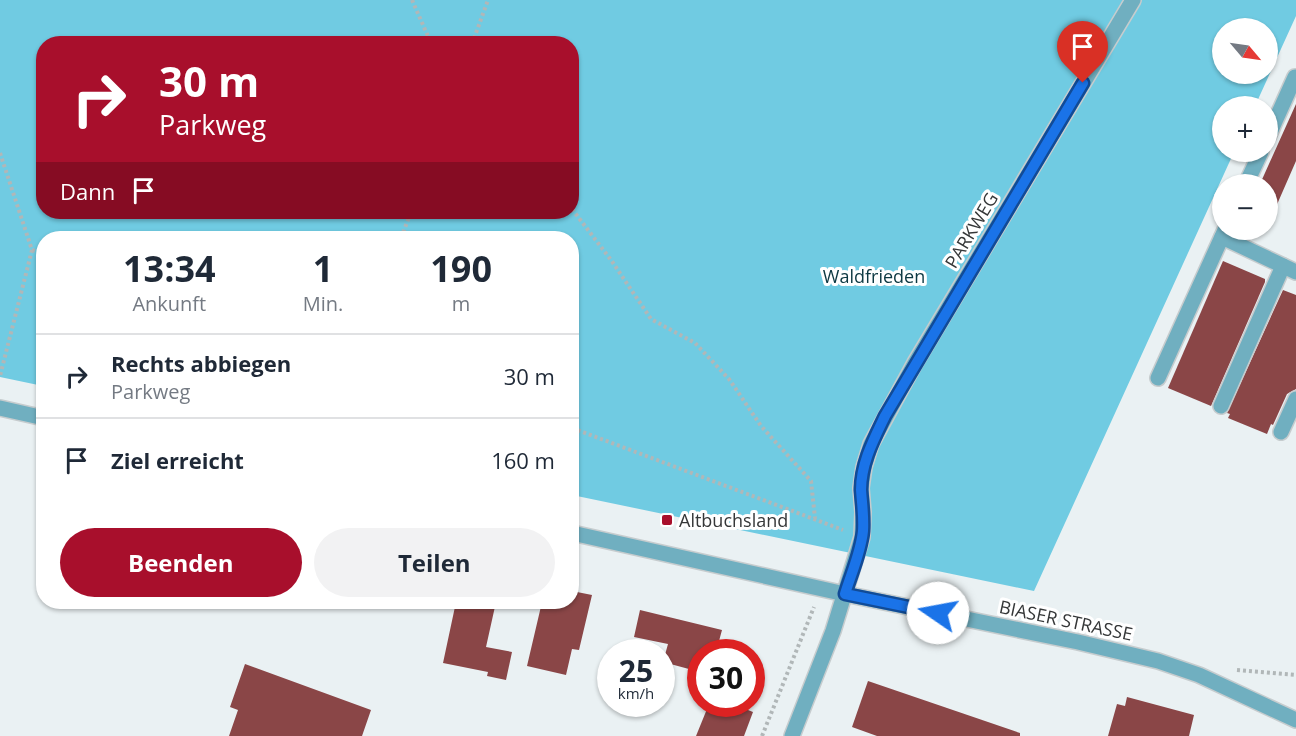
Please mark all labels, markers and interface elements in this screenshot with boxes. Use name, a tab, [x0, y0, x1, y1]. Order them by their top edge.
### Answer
north arrow	[1212, 18, 1278, 84]
map controls	[1212, 18, 1278, 240]
pin	[1057, 21, 1108, 83]
icon: arrive	[1066, 30, 1099, 63]
text: 30 m	[159, 52, 259, 109]
icon: right	[60, 60, 138, 138]
button: +	[1212, 96, 1278, 162]
text: Parkweg	[159, 106, 266, 143]
icon: arrive	[127, 174, 160, 207]
button: −	[1212, 174, 1278, 240]
text: Dann	[60, 176, 115, 206]
street label: PARKWEG	[939, 188, 1003, 272]
text: 13:34	[123, 244, 216, 293]
text: 1	[313, 244, 333, 293]
text: 190	[430, 244, 492, 293]
park label: Waldfrieden	[823, 264, 925, 288]
text: Ankunft	[132, 290, 206, 317]
text: Min.	[303, 290, 343, 317]
text: m	[452, 290, 470, 317]
text: Rechts abbiegen	[111, 348, 291, 378]
icon: right	[60, 360, 93, 393]
text: 30 m	[504, 361, 555, 391]
text: Parkweg	[111, 378, 190, 405]
icon: arrive	[60, 444, 93, 477]
text: Ziel erreicht	[111, 445, 244, 475]
text: 160 m	[491, 445, 555, 475]
place label: Altbuchsland	[679, 508, 788, 532]
marker: Altbuchsland	[660, 513, 674, 527]
button: Beenden	[60, 528, 302, 597]
button: Teilen	[314, 528, 555, 597]
position arrow	[906, 581, 970, 645]
street label: BIASER STRASSE	[997, 594, 1135, 646]
speed limit sign: 30	[687, 639, 765, 717]
text: 25	[619, 650, 653, 691]
text: km/h	[618, 683, 654, 703]

